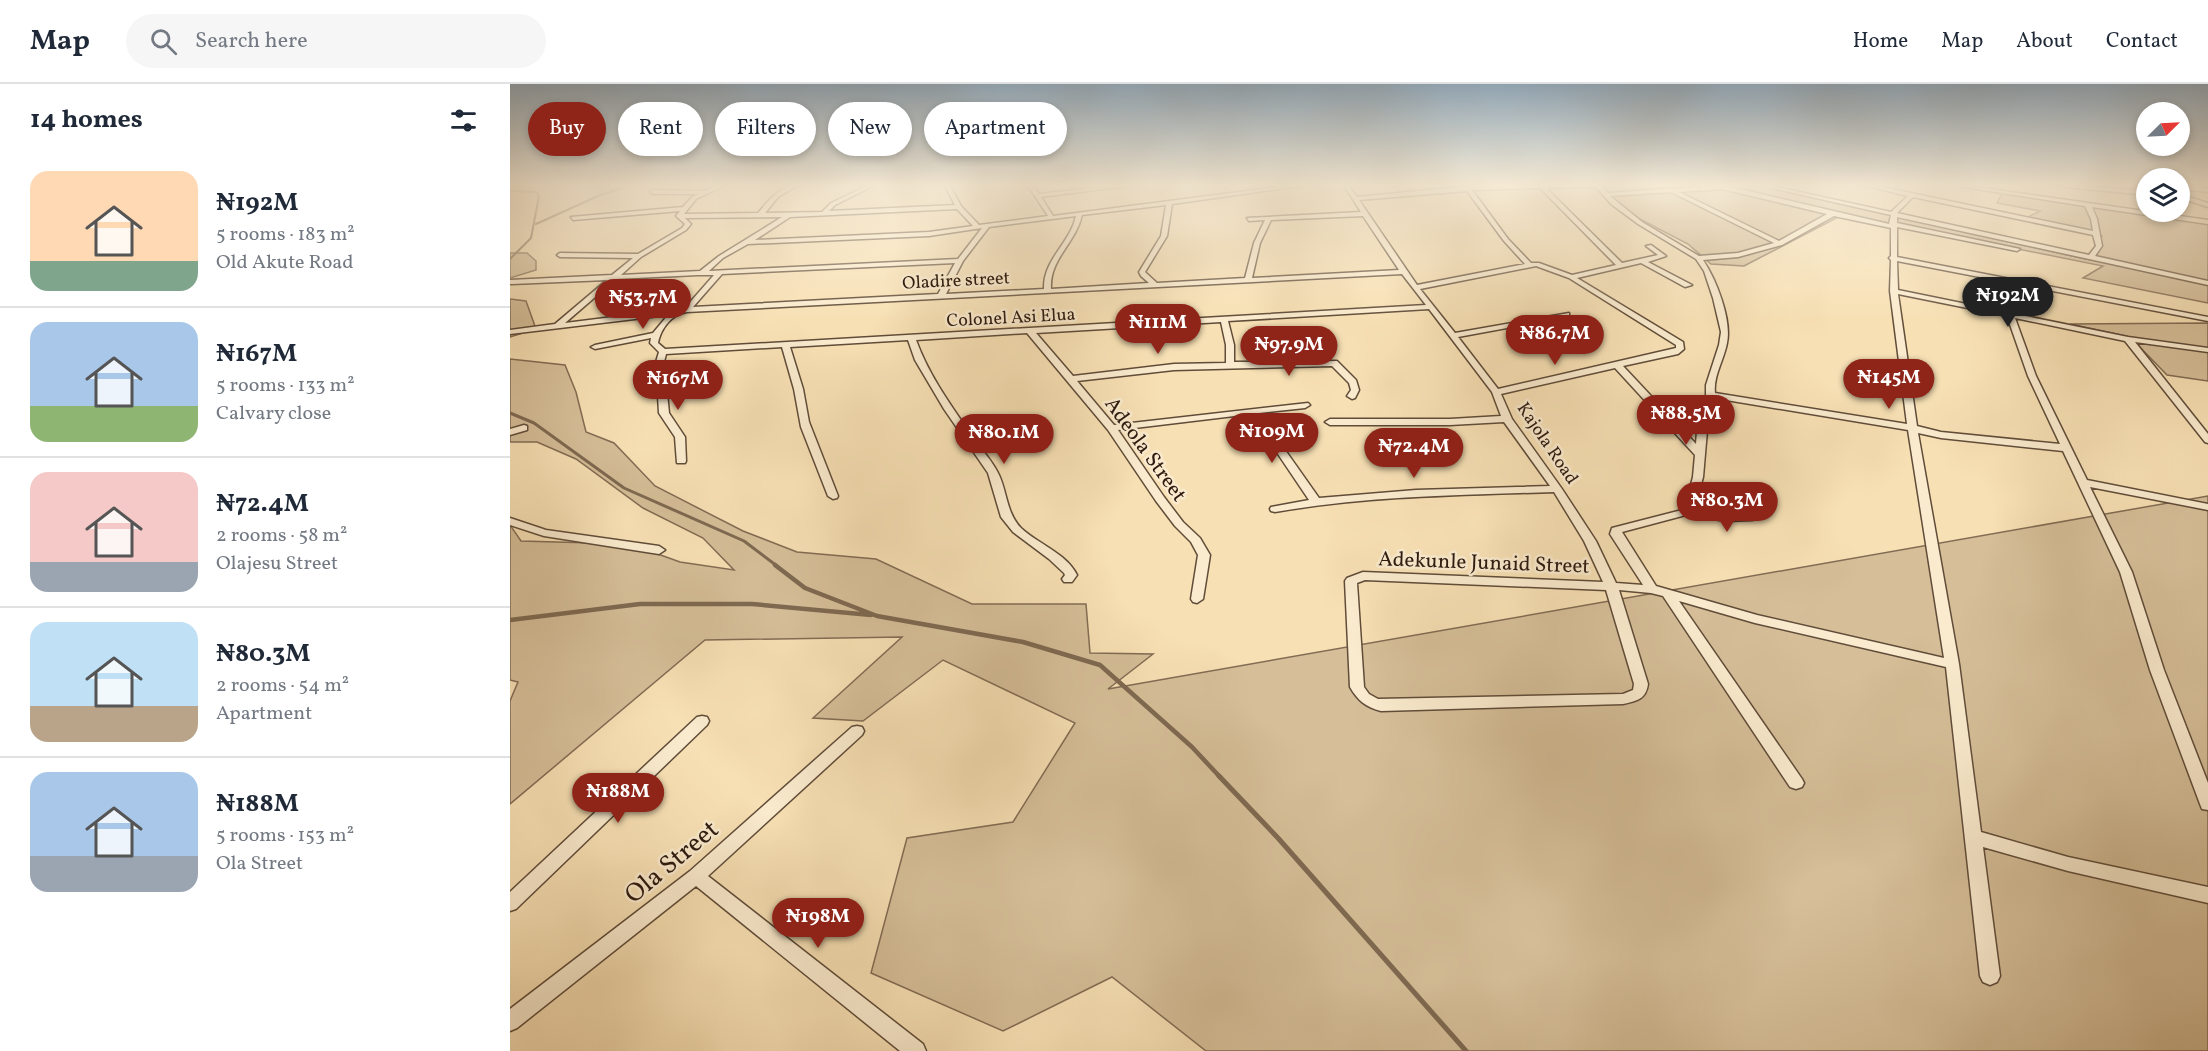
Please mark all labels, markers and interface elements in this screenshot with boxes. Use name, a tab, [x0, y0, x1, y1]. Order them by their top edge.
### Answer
search box	[126, 14, 546, 68]
text: Map	[30, 22, 90, 61]
icon: search	[147, 25, 180, 58]
text: Search here	[195, 26, 308, 57]
text: Home	[1853, 27, 1908, 56]
text: Map	[1941, 27, 1983, 56]
text: About	[2016, 27, 2073, 56]
text: Contact	[2106, 27, 2178, 56]
text: 14 homes	[30, 102, 143, 138]
chip: Buy	[528, 102, 606, 156]
chip: Rent	[618, 102, 703, 156]
chip: Filters	[715, 102, 816, 156]
chip: New	[828, 102, 912, 156]
chip: Apartment	[924, 102, 1067, 156]
north arrow	[2136, 102, 2190, 156]
map controls	[2136, 102, 2190, 222]
icon: filters	[447, 104, 480, 137]
button: layers	[2136, 168, 2190, 222]
text: ₦192M	[216, 185, 298, 221]
icon: home	[78, 195, 150, 267]
text: 5 rooms · 183 m²	[216, 221, 355, 249]
text: Old Akute Road	[216, 249, 354, 277]
street label: Oladire street	[902, 266, 1011, 297]
pin: ₦192M	[1966, 277, 2050, 328]
pin: ₦53.7M	[594, 279, 692, 330]
text: ₦192M	[1976, 282, 2040, 310]
text: ₦53.7M	[609, 284, 677, 312]
street label: Colonel Asi Elua	[946, 303, 1076, 334]
pin: ₦111M	[1116, 304, 1200, 355]
text: ₦111M	[1129, 309, 1187, 337]
pin: ₦86.7M	[1506, 315, 1604, 366]
text: ₦86.7M	[1520, 320, 1590, 348]
pin: ₦97.9M	[1240, 326, 1338, 377]
text: ₦97.9M	[1254, 331, 1324, 359]
text: ₦167M	[216, 336, 297, 372]
icon: home	[78, 346, 150, 418]
pin: ₦145M	[1847, 359, 1931, 410]
pin: ₦167M	[636, 360, 720, 411]
text: ₦145M	[1857, 364, 1921, 392]
text: ₦167M	[647, 365, 709, 393]
text: 5 rooms · 133 m²	[216, 372, 355, 400]
street label: Adeola Street	[1097, 392, 1193, 508]
pin: ₦88.5M	[1637, 395, 1735, 446]
street label: Kajola Road	[1510, 398, 1583, 490]
text: Calvary close	[216, 400, 331, 428]
text: ₦88.5M	[1651, 400, 1721, 428]
pin: ₦109M	[1230, 413, 1314, 464]
pin: ₦80.1M	[955, 414, 1053, 465]
text: ₦109M	[1239, 418, 1305, 446]
text: ₦80.1M	[969, 419, 1039, 447]
pin: ₦72.4M	[1365, 428, 1463, 479]
text: ₦72.4M	[1378, 433, 1450, 461]
pin: ₦80.3M	[1678, 482, 1776, 533]
text: ₦72.4M	[216, 486, 309, 522]
text: ₦80.3M	[1691, 487, 1763, 515]
icon: home	[78, 496, 150, 568]
text: 2 rooms · 58 m²	[216, 522, 347, 550]
street label: Adekunle Junaid Street	[1378, 545, 1590, 582]
text: Olajesu Street	[216, 550, 338, 578]
text: ₦80.3M	[216, 636, 310, 672]
icon: home	[78, 646, 150, 718]
text: 2 rooms · 54 m²	[216, 672, 349, 700]
text: Apartment	[216, 700, 312, 728]
pin: ₦188M	[576, 773, 660, 824]
text: ₦188M	[586, 778, 650, 806]
text: ₦188M	[216, 786, 299, 822]
icon: home	[78, 796, 150, 868]
street label: Ola Street	[617, 812, 727, 913]
text: 5 rooms · 153 m²	[216, 822, 354, 850]
text: Ola Street	[216, 850, 303, 878]
pin: ₦198M	[776, 898, 860, 949]
text: ₦198M	[786, 903, 850, 931]

